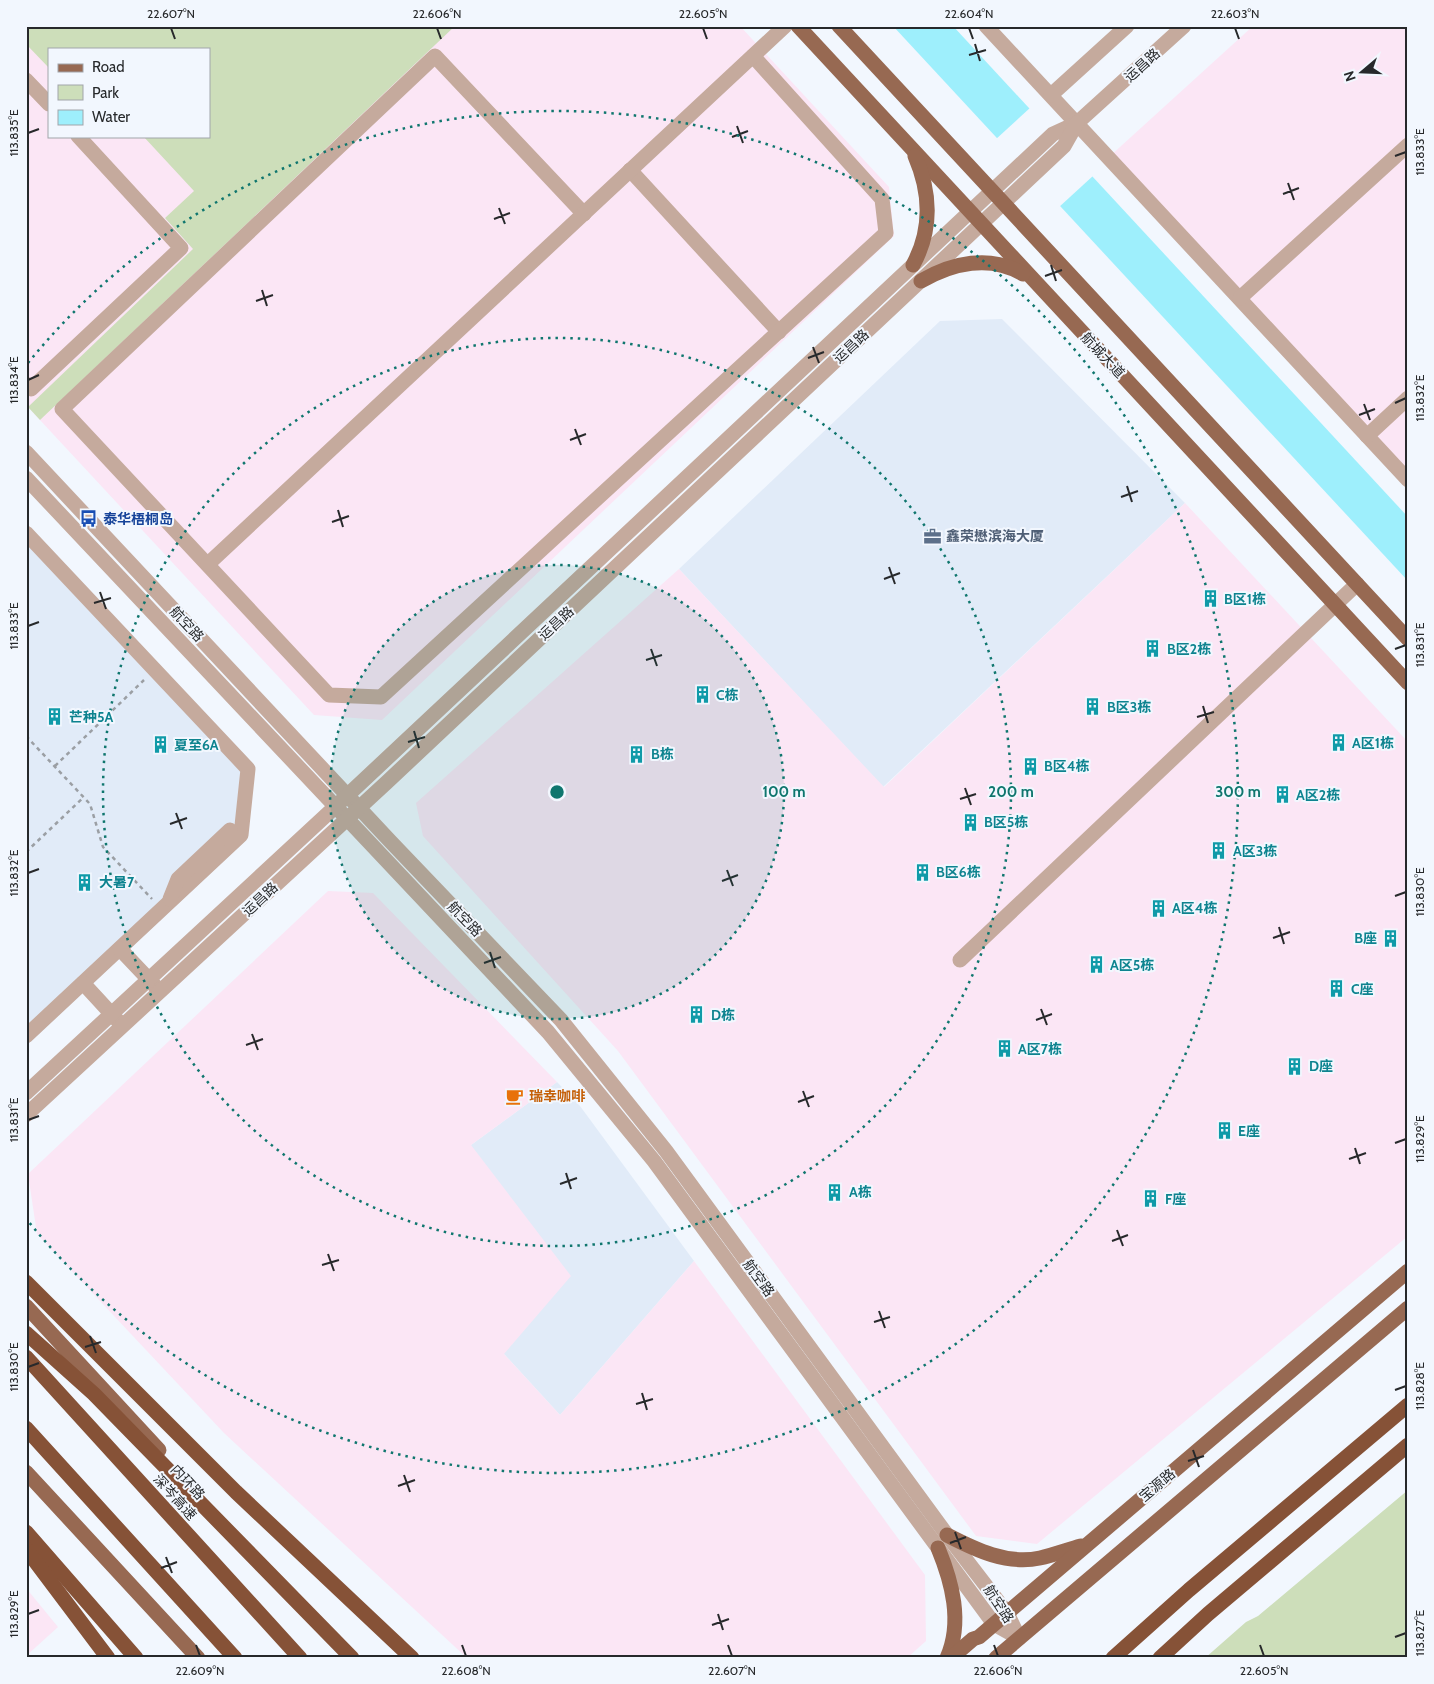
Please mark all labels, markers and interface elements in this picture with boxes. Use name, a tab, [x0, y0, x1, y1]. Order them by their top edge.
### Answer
text: 22.607°N	[147, 6, 195, 21]
text: 22.606°N	[413, 6, 461, 21]
text: 22.605°N	[679, 6, 727, 21]
text: 22.604°N	[944, 6, 994, 21]
text: 22.603°N	[1211, 6, 1259, 21]
street label: 运昌路	[1120, 44, 1164, 86]
legend	[48, 48, 210, 138]
north arrow	[1336, 48, 1386, 98]
text: Road	[92, 58, 125, 76]
text: N	[1340, 69, 1360, 84]
text: Park	[92, 84, 119, 102]
text: Water	[92, 108, 130, 126]
text: 113.835°E	[6, 109, 21, 157]
text: 113.833°E	[1412, 128, 1427, 176]
street label: 运昌路	[830, 325, 872, 367]
street label: 航城大道	[1077, 328, 1129, 382]
text: 113.834°E	[6, 356, 21, 404]
text: 113.832°E	[1412, 374, 1427, 422]
bus stop icon: 泰华梧桐岛	[79, 509, 99, 529]
place label: 泰华梧桐岛	[103, 510, 173, 528]
office icon: 鑫荣懋滨海大厦	[922, 526, 942, 546]
place label: 鑫荣懋滨海大厦	[946, 527, 1044, 545]
building icon: B区1栋	[1200, 589, 1220, 609]
place label: B区1栋	[1224, 590, 1266, 608]
text: 113.833°E	[6, 602, 21, 650]
street label: 运昌路	[535, 602, 577, 644]
street label: 航空路	[166, 603, 208, 645]
text: 113.831°E	[1412, 622, 1427, 667]
building icon: B区2栋	[1143, 639, 1163, 659]
place label: B区2栋	[1167, 640, 1211, 658]
building icon: C栋	[692, 685, 712, 705]
place label: C栋	[716, 686, 739, 704]
building icon: B区3栋	[1083, 697, 1103, 717]
place label: B区3栋	[1107, 698, 1151, 716]
building icon: 芒种5A	[45, 707, 65, 727]
place label: 芒种5A	[69, 708, 114, 726]
building icon: A区1栋	[1328, 733, 1348, 753]
place label: A区1栋	[1352, 734, 1394, 752]
building icon: 夏至6A	[150, 735, 170, 755]
place label: 夏至6A	[174, 736, 219, 754]
building icon: B栋	[627, 744, 647, 764]
place label: B栋	[651, 745, 674, 763]
building icon: B区4栋	[1020, 756, 1040, 776]
place label: B区4栋	[1044, 757, 1089, 775]
centre of rings	[548, 783, 566, 801]
text: 100 m	[762, 783, 806, 801]
text: 200 m	[988, 783, 1034, 801]
text: 300 m	[1215, 783, 1261, 801]
building icon: A区2栋	[1272, 785, 1292, 805]
place label: A区2栋	[1296, 786, 1340, 804]
building icon: B区5栋	[960, 812, 980, 832]
place label: B区5栋	[984, 813, 1028, 831]
building icon: A区3栋	[1209, 841, 1229, 861]
place label: A区3栋	[1233, 842, 1277, 860]
text: 113.832°E	[6, 849, 21, 897]
building icon: B区6栋	[912, 862, 932, 882]
place label: B区6栋	[936, 863, 981, 881]
text: 113.830°E	[1412, 867, 1427, 917]
building icon: 大暑7	[75, 872, 95, 892]
place label: 大暑7	[99, 873, 135, 891]
street label: 运昌路	[239, 878, 281, 920]
street label: 航空路	[444, 898, 486, 940]
building icon: A区4栋	[1148, 898, 1168, 918]
place label: A区4栋	[1172, 899, 1217, 917]
building icon: B座	[1381, 928, 1401, 948]
place label: B座	[1354, 929, 1377, 947]
building icon: A区5栋	[1086, 955, 1106, 975]
place label: A区5栋	[1110, 956, 1154, 974]
building icon: C座	[1327, 979, 1347, 999]
place label: C座	[1351, 980, 1374, 998]
building icon: D栋	[687, 1005, 707, 1025]
place label: D栋	[711, 1006, 735, 1024]
building icon: A区7栋	[994, 1039, 1014, 1059]
place label: A区7栋	[1018, 1040, 1062, 1058]
building icon: D座	[1285, 1056, 1305, 1076]
place label: D座	[1309, 1057, 1333, 1075]
cafe icon: 瑞幸咖啡	[505, 1086, 525, 1106]
place label: 瑞幸咖啡	[529, 1087, 586, 1105]
text: 113.831°E	[6, 1097, 21, 1142]
text: 113.829°E	[1412, 1115, 1427, 1163]
building icon: E座	[1214, 1121, 1234, 1141]
place label: E座	[1238, 1122, 1260, 1140]
building icon: A栋	[825, 1182, 845, 1202]
place label: A栋	[849, 1183, 872, 1201]
building icon: F座	[1141, 1189, 1161, 1209]
place label: F座	[1165, 1190, 1186, 1208]
street label: 航空路	[739, 1256, 779, 1300]
text: 113.830°E	[6, 1342, 21, 1392]
text: 113.828°E	[1412, 1362, 1427, 1410]
street label: 内环路	[167, 1461, 209, 1503]
street label: 宝源路	[1135, 1465, 1179, 1505]
street label: 深岑高速	[150, 1470, 200, 1524]
street label: 航空路	[980, 1581, 1018, 1627]
text: 113.829°E	[6, 1590, 21, 1638]
text: 113.827°E	[1412, 1609, 1427, 1656]
text: 22.609°N	[175, 1663, 225, 1678]
text: 22.608°N	[441, 1663, 491, 1678]
text: 22.607°N	[708, 1663, 756, 1678]
text: 22.606°N	[974, 1663, 1022, 1678]
text: 22.605°N	[1240, 1663, 1288, 1678]

